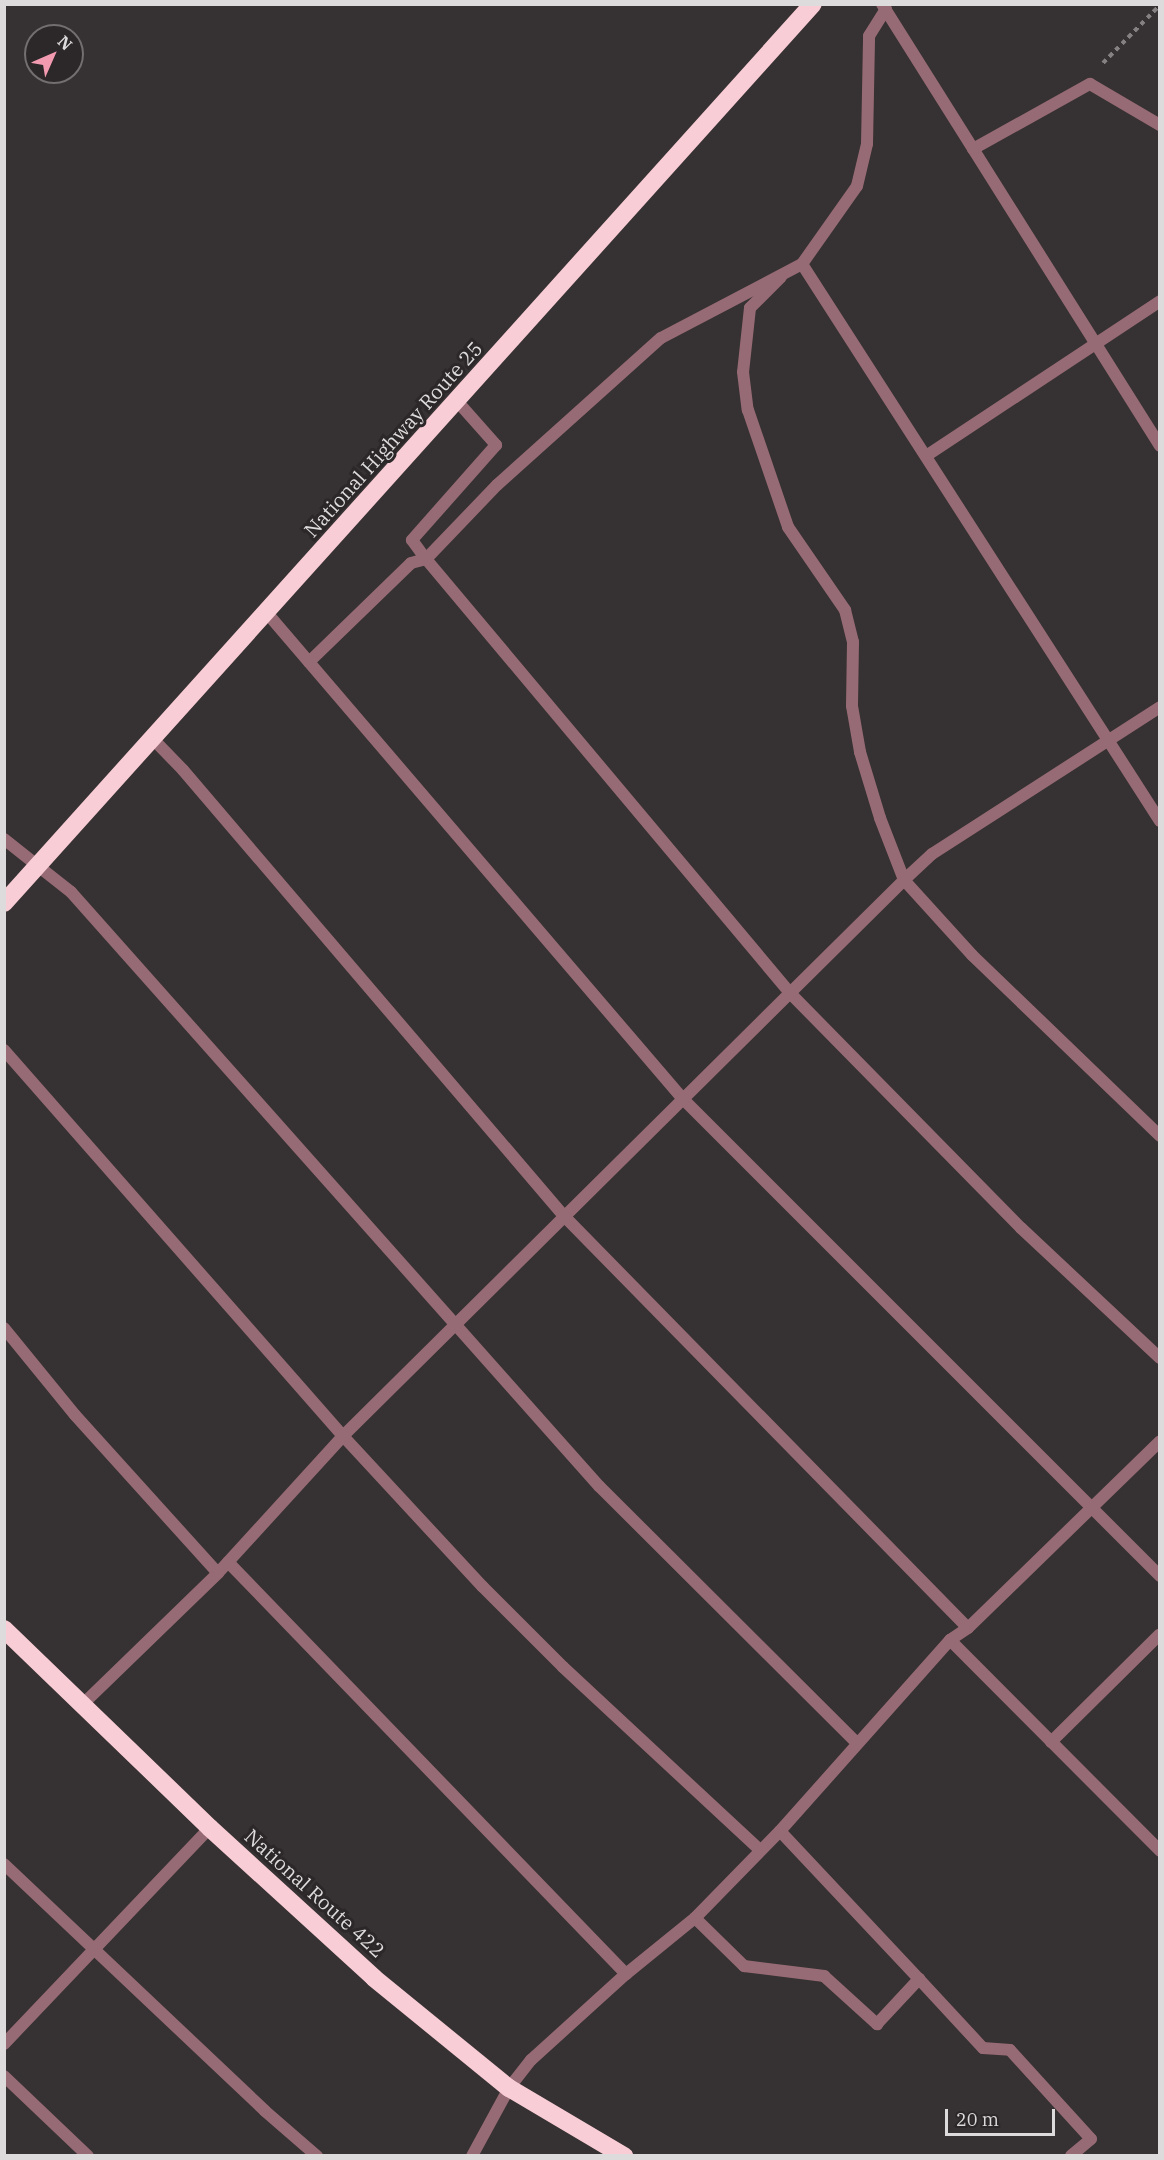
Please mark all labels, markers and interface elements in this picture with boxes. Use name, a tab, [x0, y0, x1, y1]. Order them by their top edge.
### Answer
north arrow	[24, 24, 84, 84]
text: N	[54, 31, 77, 54]
street label: National Highway Route 25	[299, 336, 487, 542]
street label: National Route 422	[240, 1824, 390, 1962]
scale bar	[948, 2097, 1058, 2135]
text: 20 m	[956, 2108, 999, 2131]

